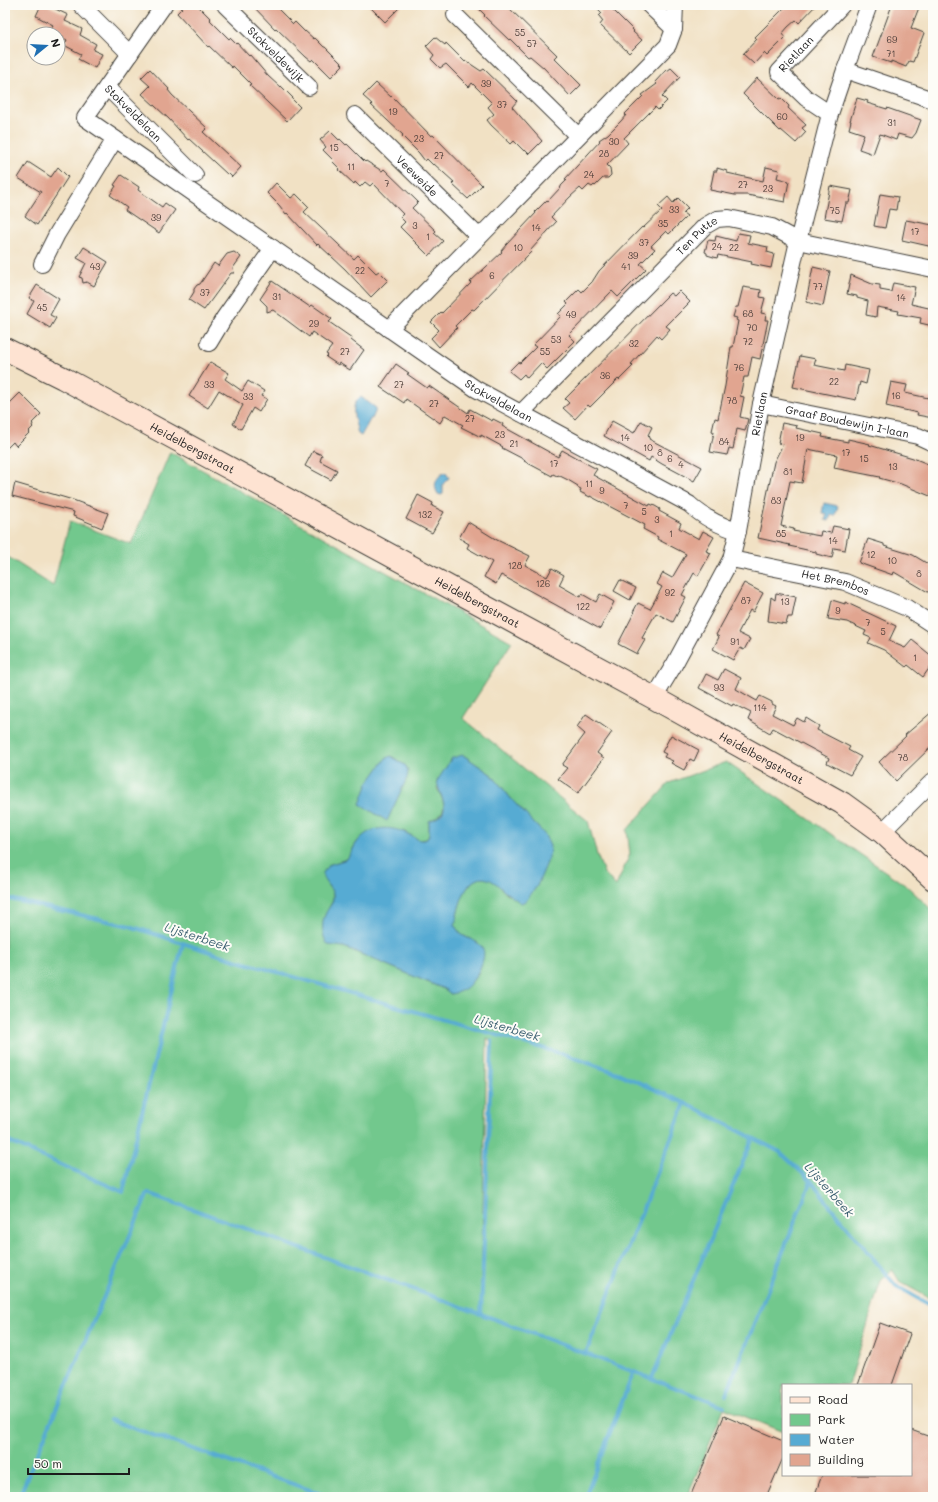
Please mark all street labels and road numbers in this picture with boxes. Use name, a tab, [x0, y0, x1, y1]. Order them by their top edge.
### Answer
street label: Stokveldewijk	[244, 23, 308, 86]
street label: Rietlaan	[775, 32, 816, 75]
street label: Stokveldelaan	[102, 81, 165, 145]
street label: Veeweide	[393, 152, 442, 200]
street label: Ten Putte	[672, 212, 720, 258]
street label: Stokveldelaan	[462, 375, 535, 425]
street label: Rietlaan	[747, 390, 771, 437]
street label: Graaf Boudewijn I-laan	[784, 401, 910, 441]
street label: Heidelbergstraat	[147, 418, 238, 477]
street label: Het Brembos	[800, 565, 872, 598]
street label: Heidelbergstraat	[432, 573, 523, 631]
street label: Heidelbergstraat	[717, 728, 807, 787]

